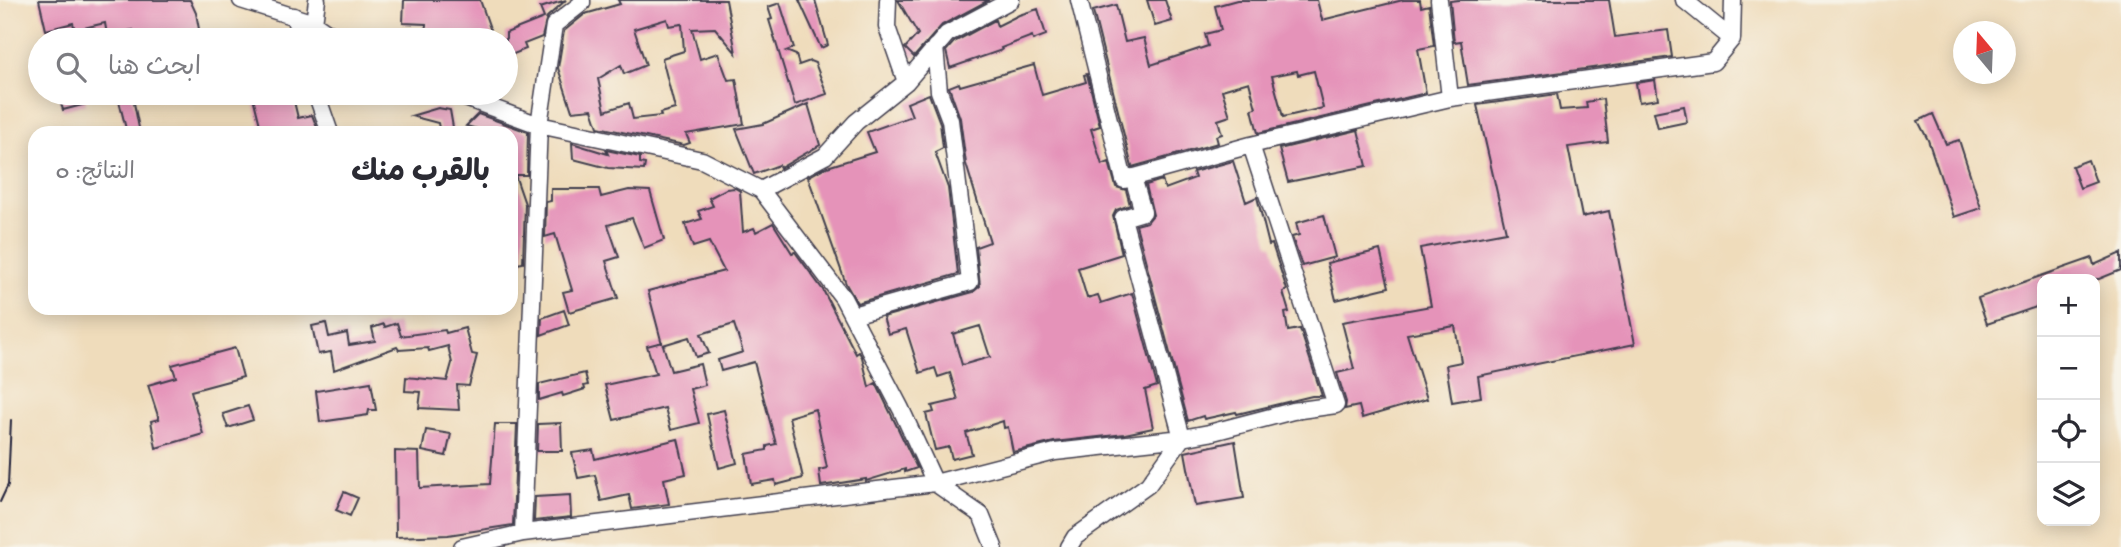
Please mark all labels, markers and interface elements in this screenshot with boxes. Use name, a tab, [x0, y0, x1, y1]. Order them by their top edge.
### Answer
north arrow	[1953, 21, 2016, 84]
search box	[28, 28, 518, 105]
icon: search	[52, 48, 90, 86]
text: ابحث هنا	[108, 54, 201, 85]
text: بالقرب منك	[351, 157, 490, 192]
text: النتائج: 0	[56, 160, 135, 187]
map controls	[2037, 274, 2100, 526]
button: +	[2037, 274, 2100, 337]
button: −	[2037, 337, 2100, 400]
button: locate	[2037, 400, 2100, 463]
button: layers	[2037, 463, 2100, 526]

